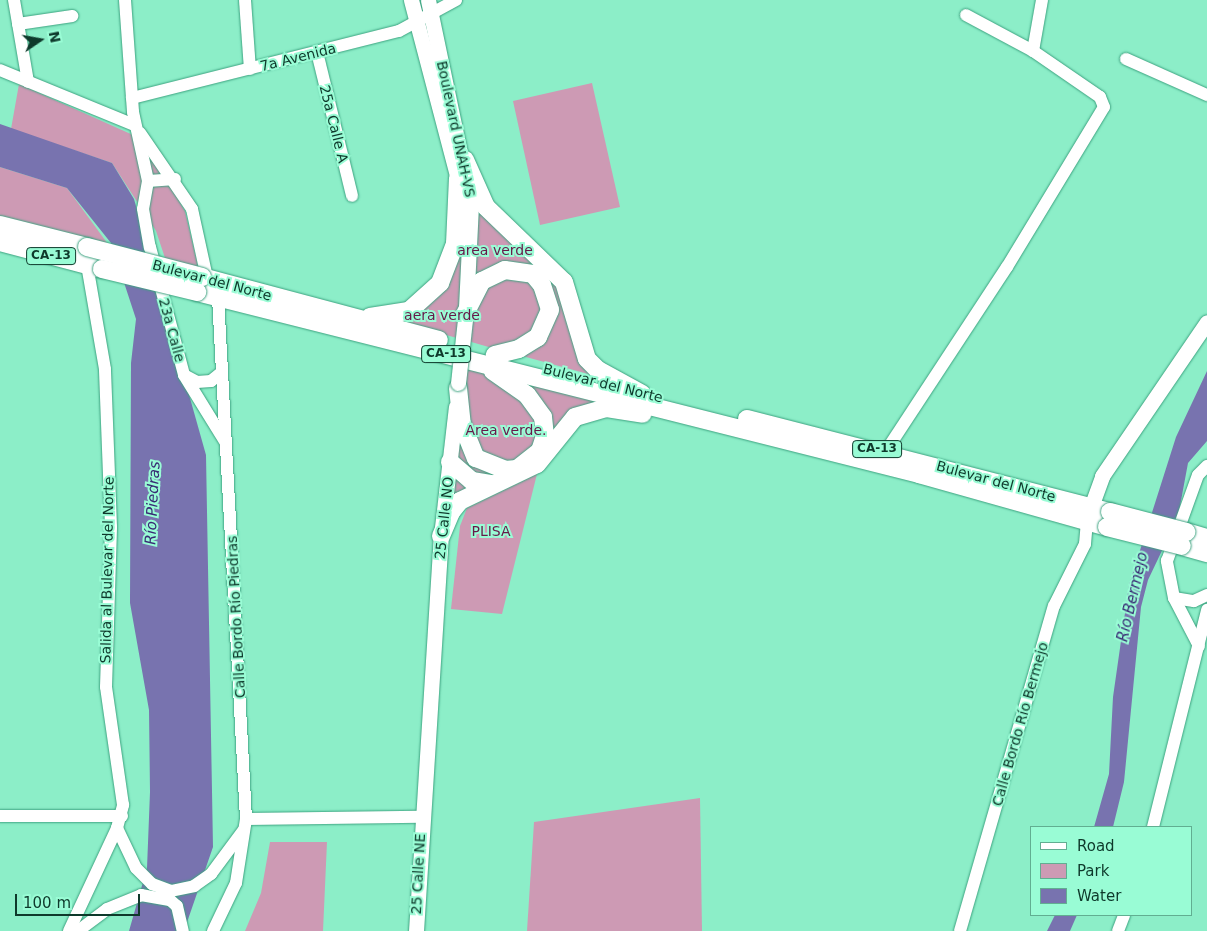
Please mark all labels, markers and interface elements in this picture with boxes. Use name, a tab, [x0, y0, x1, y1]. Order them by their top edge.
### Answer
north arrow	[15, 15, 65, 65]
text: N	[46, 29, 64, 44]
street label: 7a Avenida	[258, 39, 338, 75]
street label: Boulevard UNAH-VS	[433, 59, 479, 199]
street label: 25a Calle A	[316, 83, 352, 165]
park label: area verde	[457, 242, 533, 258]
road number: CA-13	[26, 247, 76, 266]
street label: Bulevar del Norte	[151, 256, 273, 304]
street label: 23a Calle	[155, 296, 189, 364]
park label: aera verde	[404, 307, 480, 323]
road number: CA-13	[421, 344, 471, 364]
street label: Bulevar del Norte	[541, 360, 665, 406]
park label: Area verde.	[465, 422, 547, 438]
road number: CA-13	[852, 439, 902, 458]
street label: Bulevar del Norte	[935, 457, 1057, 505]
water label: Río Piedras	[142, 461, 164, 545]
street label: Salida al Bulevar del Norte	[97, 476, 117, 664]
street label: 25 Calle NO	[431, 476, 457, 560]
park label: PLISA	[471, 523, 511, 539]
street label: Calle Bordo Río Piedras	[223, 535, 249, 699]
water label: Río Bermejo	[1114, 550, 1152, 644]
street label: Calle Bordo Río Bermejo	[989, 640, 1051, 808]
legend	[1030, 826, 1192, 916]
street label: 25 Calle NE	[407, 833, 429, 915]
text: Road	[1077, 837, 1115, 855]
text: Park	[1077, 862, 1109, 880]
scale bar	[18, 884, 142, 916]
text: Water	[1077, 887, 1121, 905]
text: 100 m	[23, 894, 71, 912]

